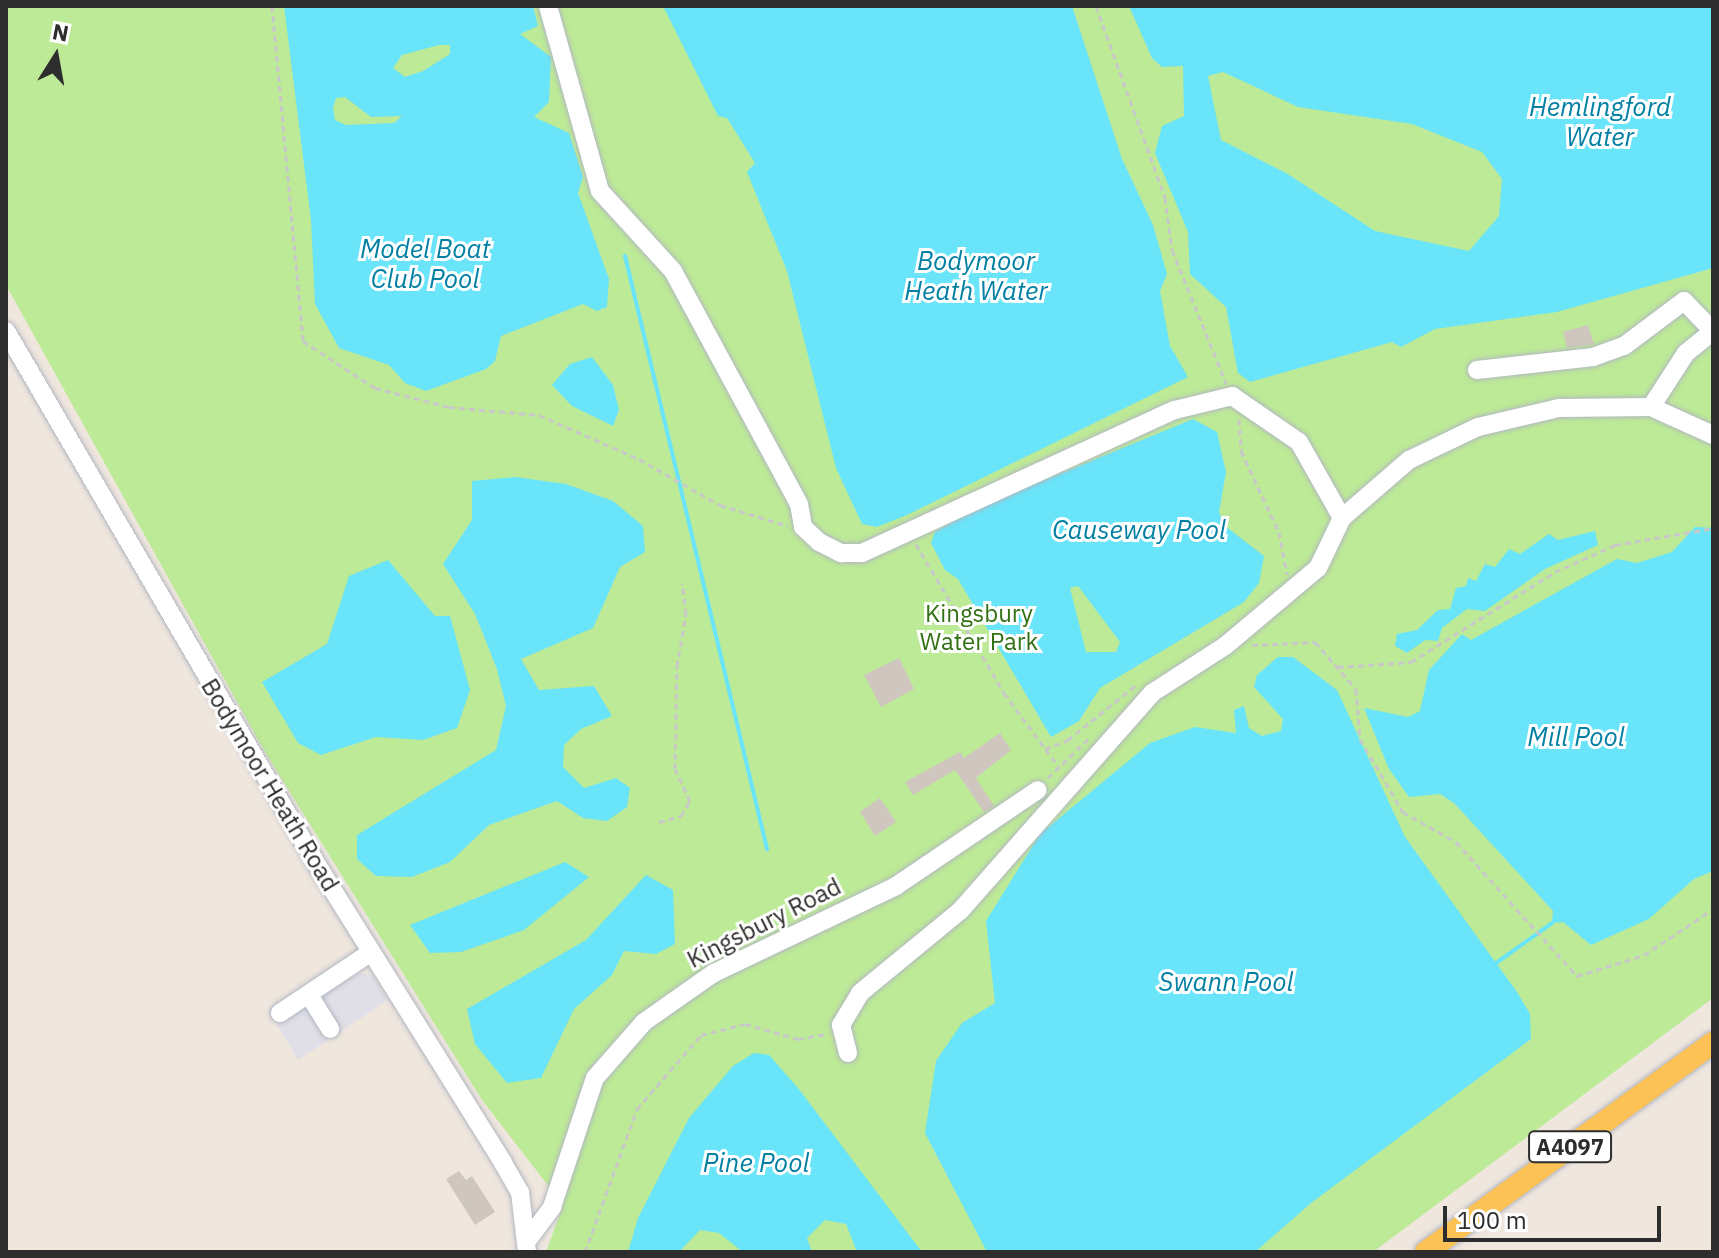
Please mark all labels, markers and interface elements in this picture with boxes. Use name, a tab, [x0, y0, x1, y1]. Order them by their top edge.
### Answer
north arrow	[16, 16, 96, 96]
text: N	[50, 16, 71, 48]
water label: Hemlingford Water	[1529, 91, 1671, 152]
water label: Model Boat Club Pool	[360, 233, 490, 294]
water label: Bodymoor Heath Water	[904, 245, 1048, 306]
water label: Causeway Pool	[1052, 514, 1226, 546]
park label: Kingsbury Water Park	[920, 600, 1038, 656]
street label: Bodymoor Heath Road	[195, 673, 345, 897]
water label: Mill Pool	[1527, 721, 1625, 753]
street label: Kingsbury Road	[682, 872, 846, 974]
water label: Swann Pool	[1159, 966, 1293, 998]
road number: A4097	[1528, 1129, 1612, 1165]
water label: Pine Pool	[703, 1147, 809, 1179]
scale bar	[1447, 1190, 1665, 1240]
text: 100 m	[1457, 1204, 1527, 1236]

